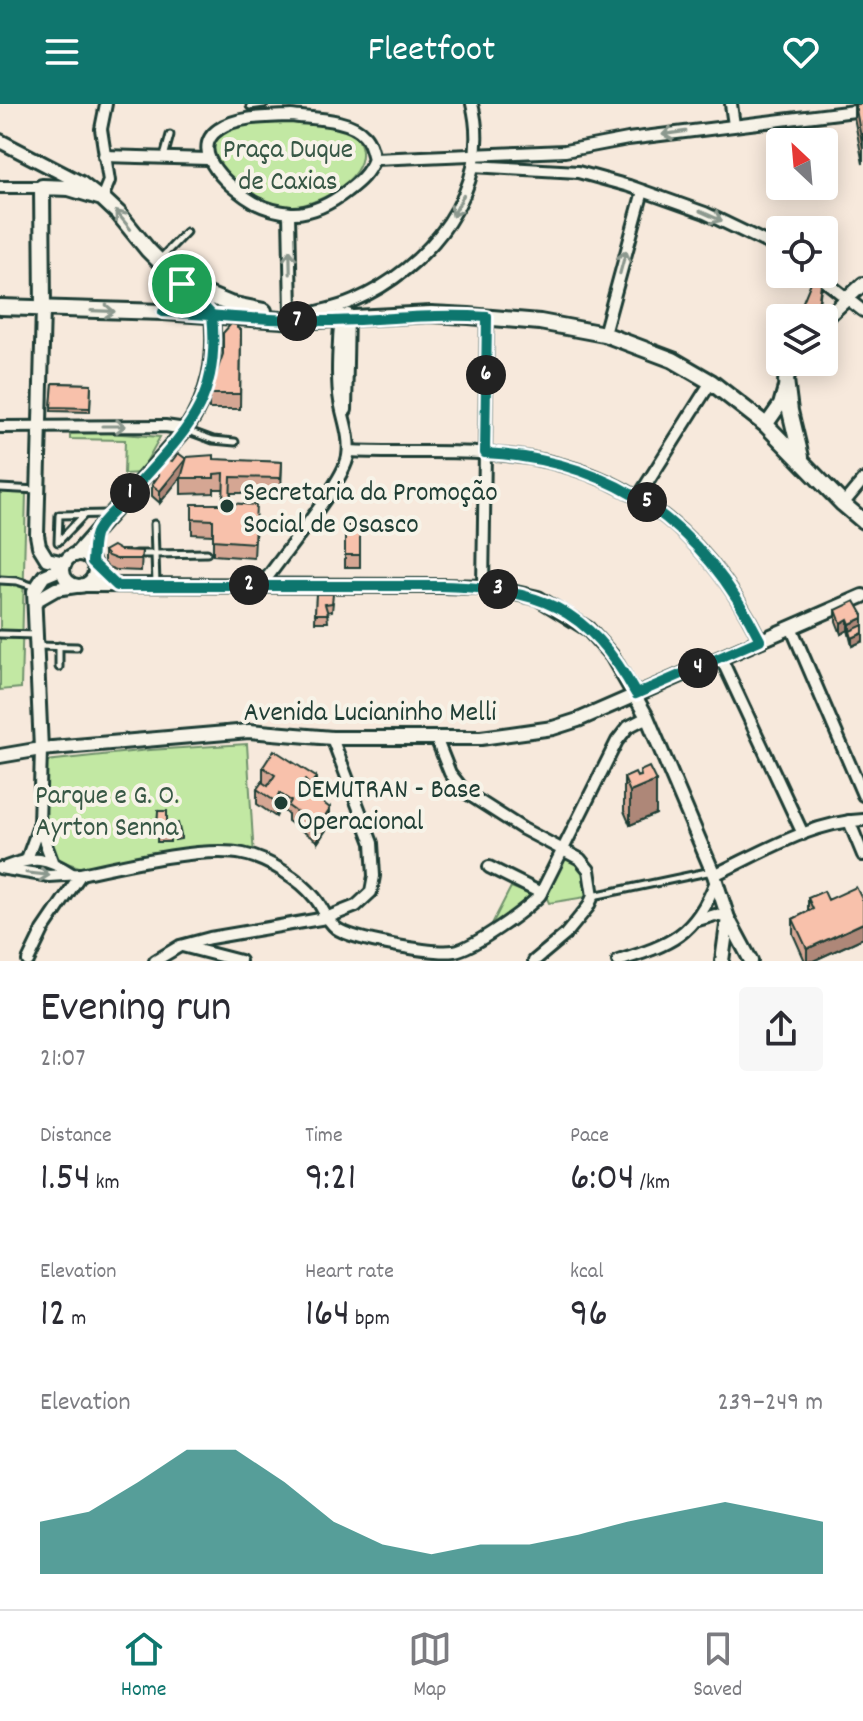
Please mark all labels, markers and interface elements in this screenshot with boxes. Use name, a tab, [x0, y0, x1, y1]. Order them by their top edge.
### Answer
text: Fleetfoot	[368, 26, 495, 78]
icon: menu	[40, 30, 84, 74]
icon: heart	[779, 30, 823, 74]
one-way arrow	[662, 126, 688, 141]
north arrow	[766, 128, 838, 200]
map controls	[766, 128, 838, 376]
park label: Praça Duque de Caxias	[223, 132, 353, 204]
one-way arrow	[450, 194, 465, 218]
one-way arrow	[114, 210, 132, 231]
one-way arrow	[698, 210, 723, 225]
button: locate	[766, 216, 838, 288]
one-way arrow	[283, 249, 298, 276]
pin	[148, 250, 216, 318]
one-way arrow	[617, 250, 632, 276]
icon: arrive	[160, 262, 204, 306]
pin: 7	[277, 301, 317, 341]
one-way arrow	[89, 303, 116, 318]
button: layers	[766, 304, 838, 376]
text: 7	[293, 305, 301, 336]
pin: 6	[466, 355, 506, 395]
text: 6	[481, 359, 491, 390]
one-way arrow	[100, 418, 127, 434]
pin: 1	[110, 473, 150, 513]
place label: Secretaria da Promoção Social de Osasco	[243, 475, 498, 547]
text: 1	[128, 477, 132, 508]
pin: 5	[627, 482, 667, 522]
text: 5	[642, 486, 652, 517]
marker: Secretaria da Promoção Social de Osasco	[218, 497, 236, 515]
pin: 2	[229, 565, 269, 605]
text: 2	[244, 569, 254, 600]
pin: 3	[478, 569, 518, 609]
text: 3	[493, 573, 503, 604]
pin: 4	[678, 648, 718, 688]
text: 4	[693, 652, 703, 683]
street label: Avenida Lucianinho Melli	[244, 695, 496, 735]
place label: DEMUTRAN - Base Operacional	[297, 772, 481, 844]
park label: Parque e G. O. Ayrton Senna	[35, 778, 179, 850]
marker: DEMUTRAN - Base Operacional	[272, 794, 290, 812]
one-way arrow	[25, 867, 50, 882]
text: Evening run	[40, 979, 231, 1042]
button: share	[739, 987, 823, 1071]
text: 21:07	[40, 1041, 86, 1078]
text: Distance	[40, 1121, 112, 1152]
text: Time	[305, 1121, 343, 1152]
text: Pace	[570, 1121, 609, 1152]
text: 1.54	[40, 1152, 91, 1209]
text: 9:21	[305, 1152, 356, 1209]
text: 6:04	[570, 1152, 635, 1209]
text: km	[91, 1168, 120, 1199]
text: /km	[635, 1168, 670, 1199]
text: Elevation	[40, 1257, 117, 1288]
text: Heart rate	[305, 1257, 394, 1288]
text: kcal	[570, 1257, 603, 1288]
text: 12	[40, 1288, 66, 1345]
text: 164	[305, 1288, 350, 1345]
text: 96	[570, 1288, 608, 1345]
text: m	[66, 1304, 86, 1335]
text: bpm	[350, 1304, 390, 1335]
text: Elevation	[40, 1385, 130, 1422]
text: 239–249 m	[717, 1385, 823, 1422]
tab: Home	[121, 1627, 167, 1706]
tab: Map	[408, 1627, 452, 1706]
tab: Saved	[693, 1627, 742, 1706]

